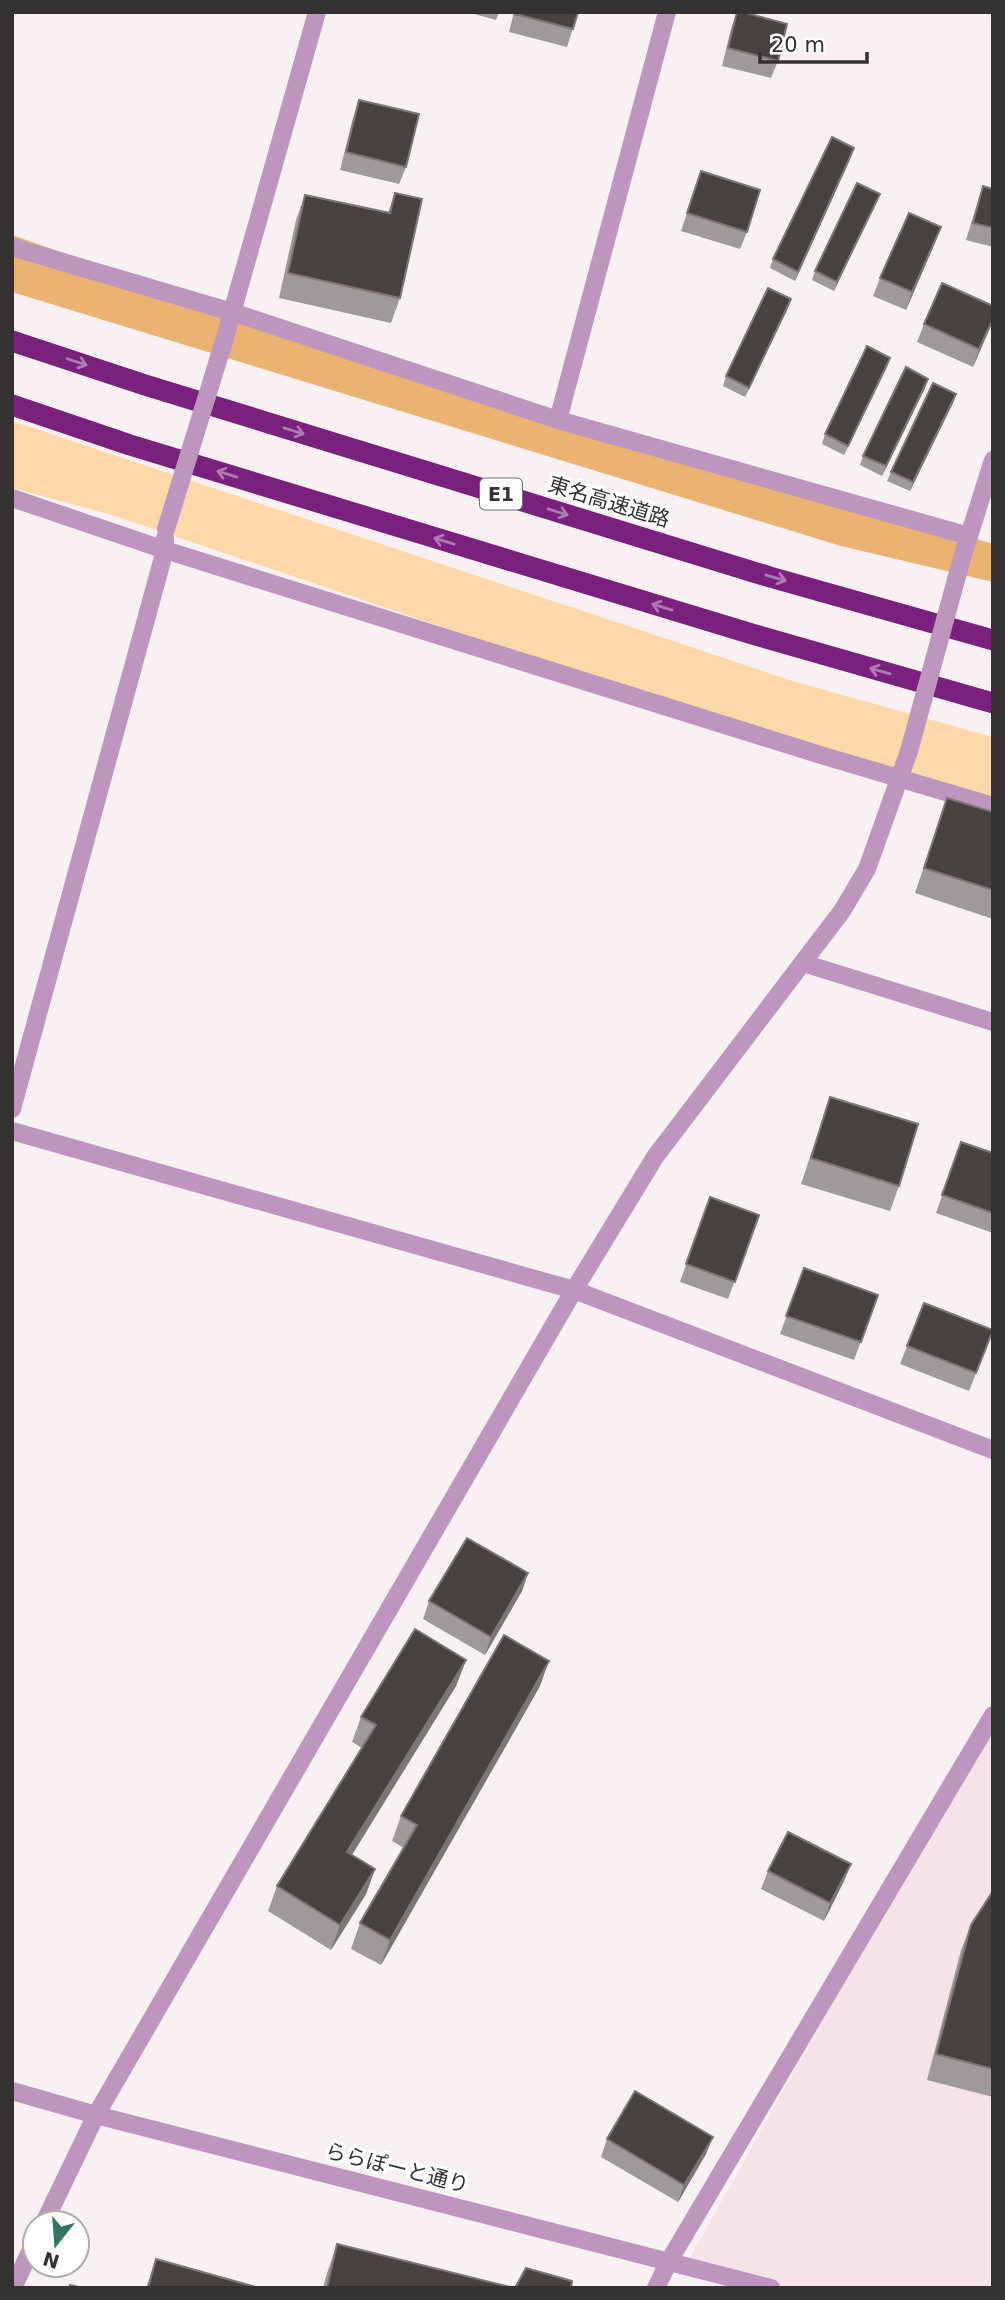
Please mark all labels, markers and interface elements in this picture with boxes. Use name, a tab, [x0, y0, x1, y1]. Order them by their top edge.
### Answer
scale bar	[760, 21, 867, 65]
text: 20 m	[771, 33, 825, 57]
one-way arrow	[66, 356, 88, 369]
one-way arrow	[283, 425, 305, 438]
one-way arrow	[216, 467, 238, 480]
street label: 東名高速道路	[545, 472, 673, 532]
road number: E1	[480, 478, 522, 509]
one-way arrow	[547, 506, 569, 519]
one-way arrow	[433, 533, 455, 546]
one-way arrow	[765, 573, 787, 586]
one-way arrow	[651, 600, 673, 612]
one-way arrow	[869, 664, 891, 677]
street label: ららぽーと通り	[323, 2139, 471, 2197]
north arrow	[21, 2209, 91, 2279]
text: N	[40, 2247, 62, 2273]

